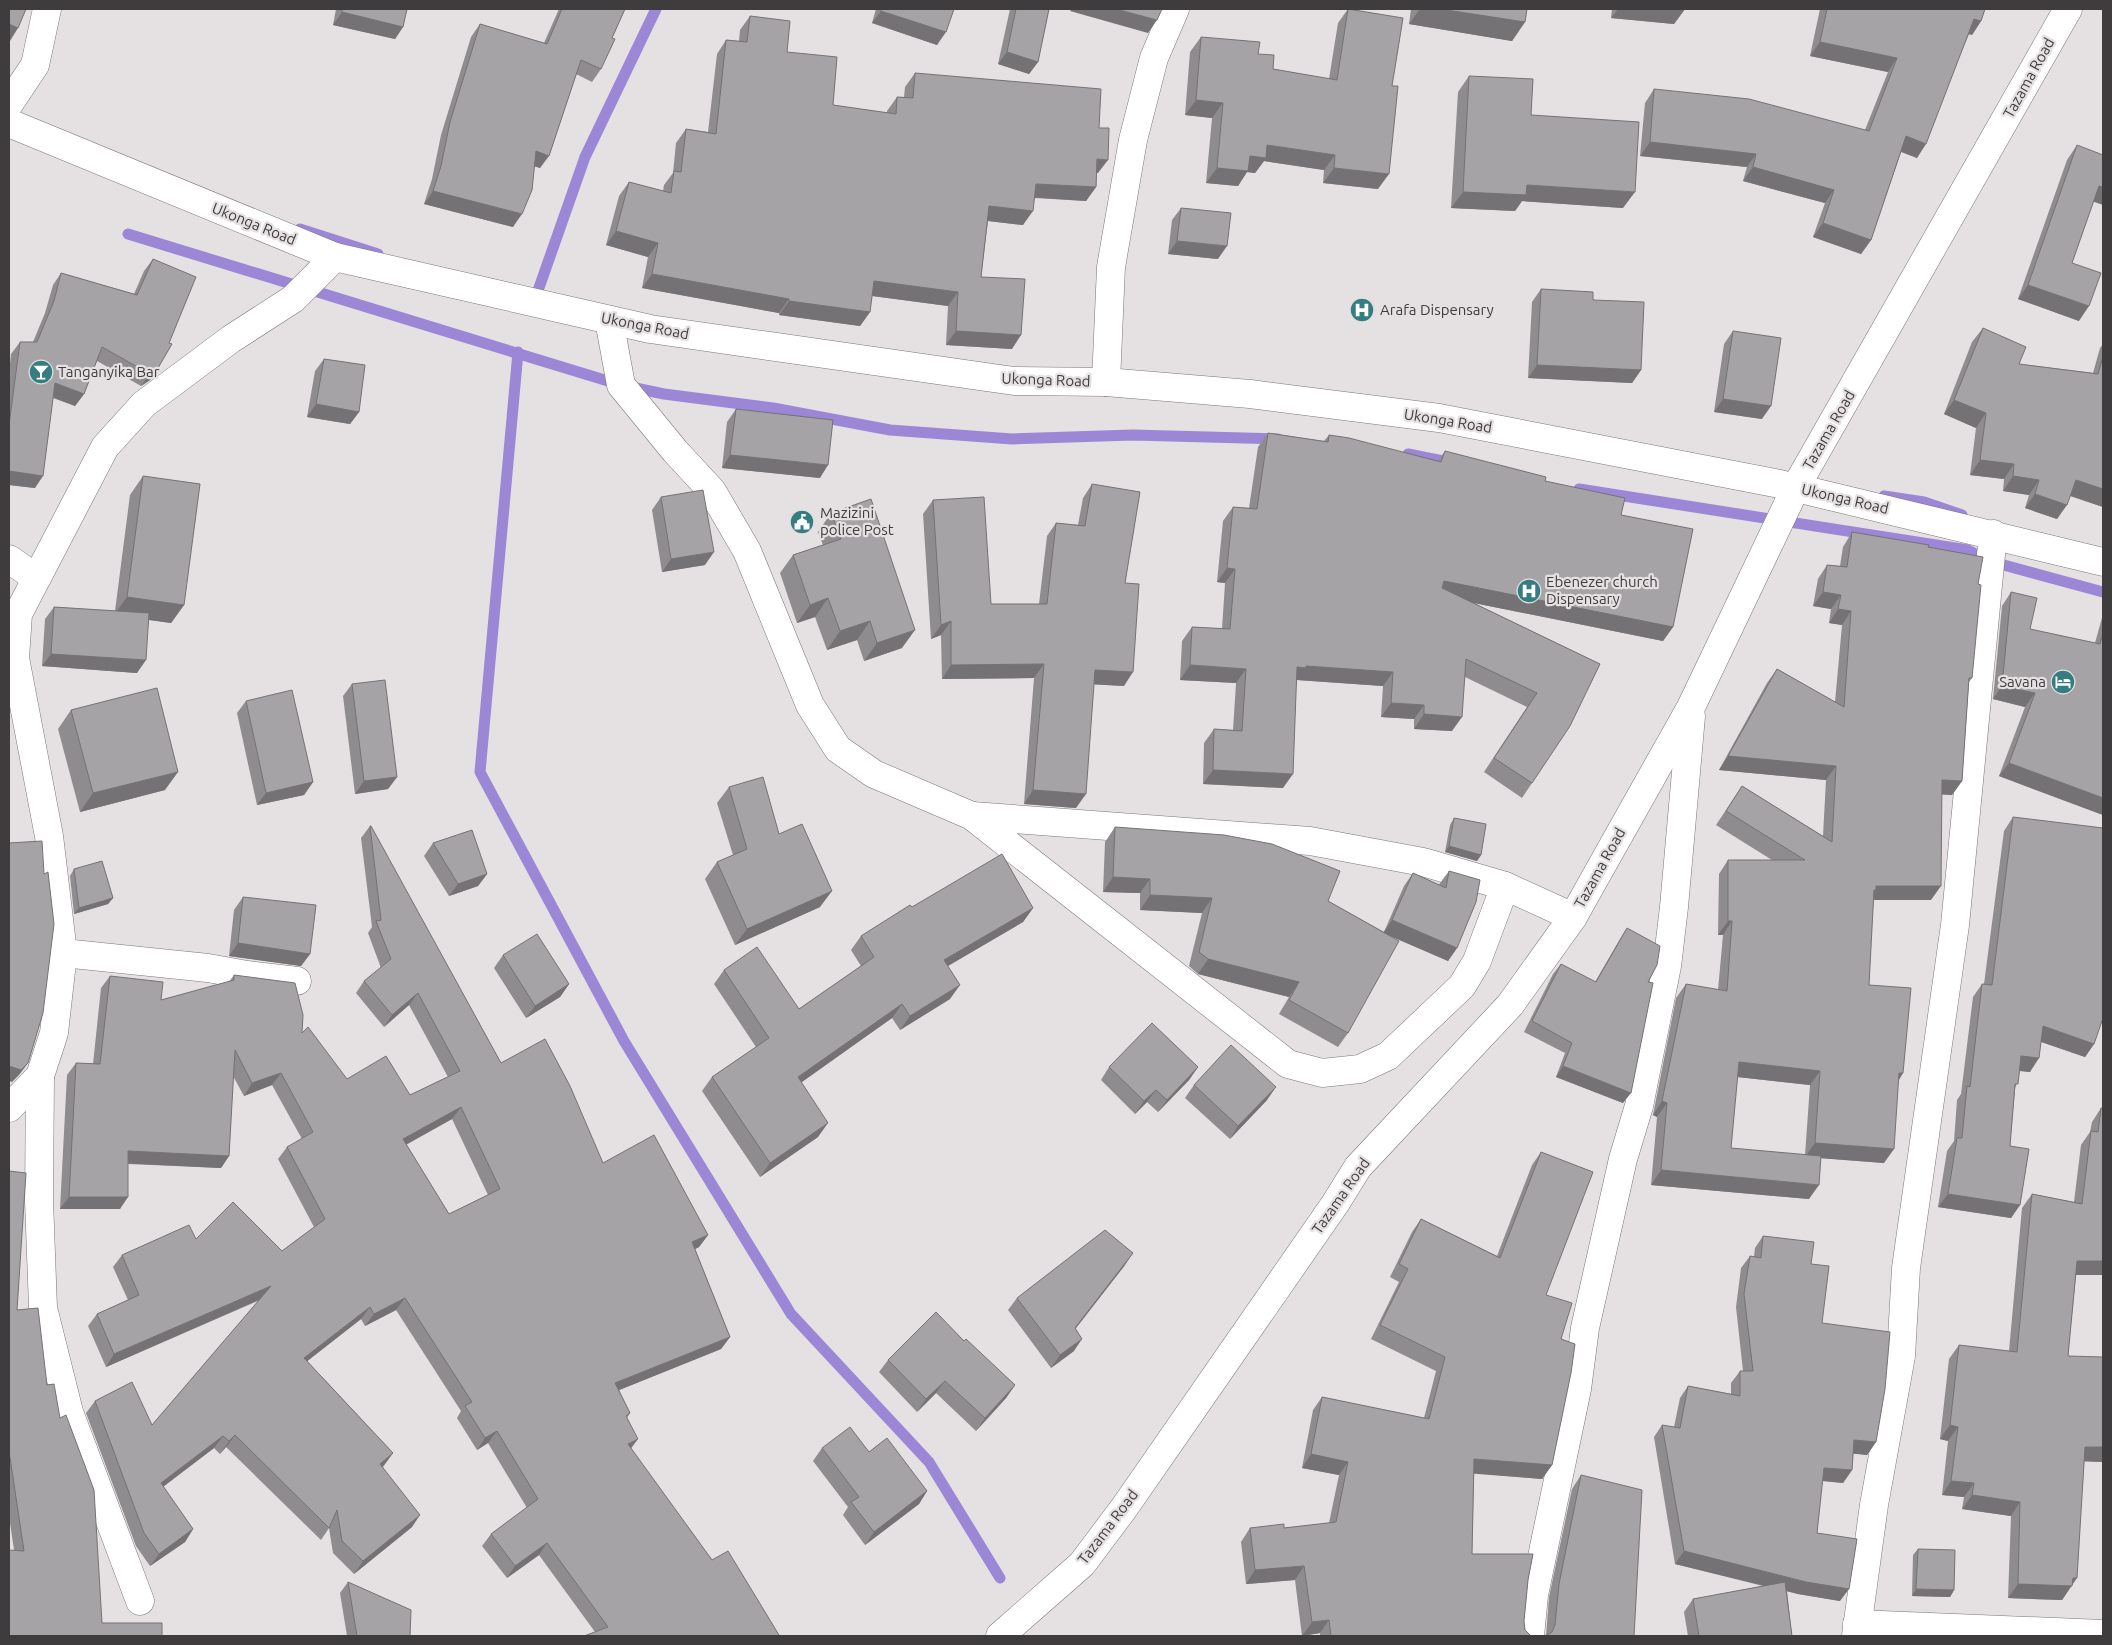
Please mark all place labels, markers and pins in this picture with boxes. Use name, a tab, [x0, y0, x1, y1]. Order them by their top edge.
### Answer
hospital icon: Arafa Dispensary	[1349, 297, 1375, 323]
place label: Arafa Dispensary	[1380, 301, 1494, 318]
bar icon: Tanganyika Bar	[28, 359, 54, 385]
place label: Tanganyika Bar	[58, 363, 160, 380]
place label: Mazizini police Post	[820, 504, 894, 538]
public building icon: Mazizini police Post	[789, 509, 815, 535]
place label: Ebenezer church Dispensary	[1546, 573, 1658, 607]
hospital icon: Ebenezer church Dispensary	[1516, 578, 1542, 604]
hotel icon: Savana	[2050, 669, 2076, 695]
place label: Savana	[1999, 673, 2046, 690]

